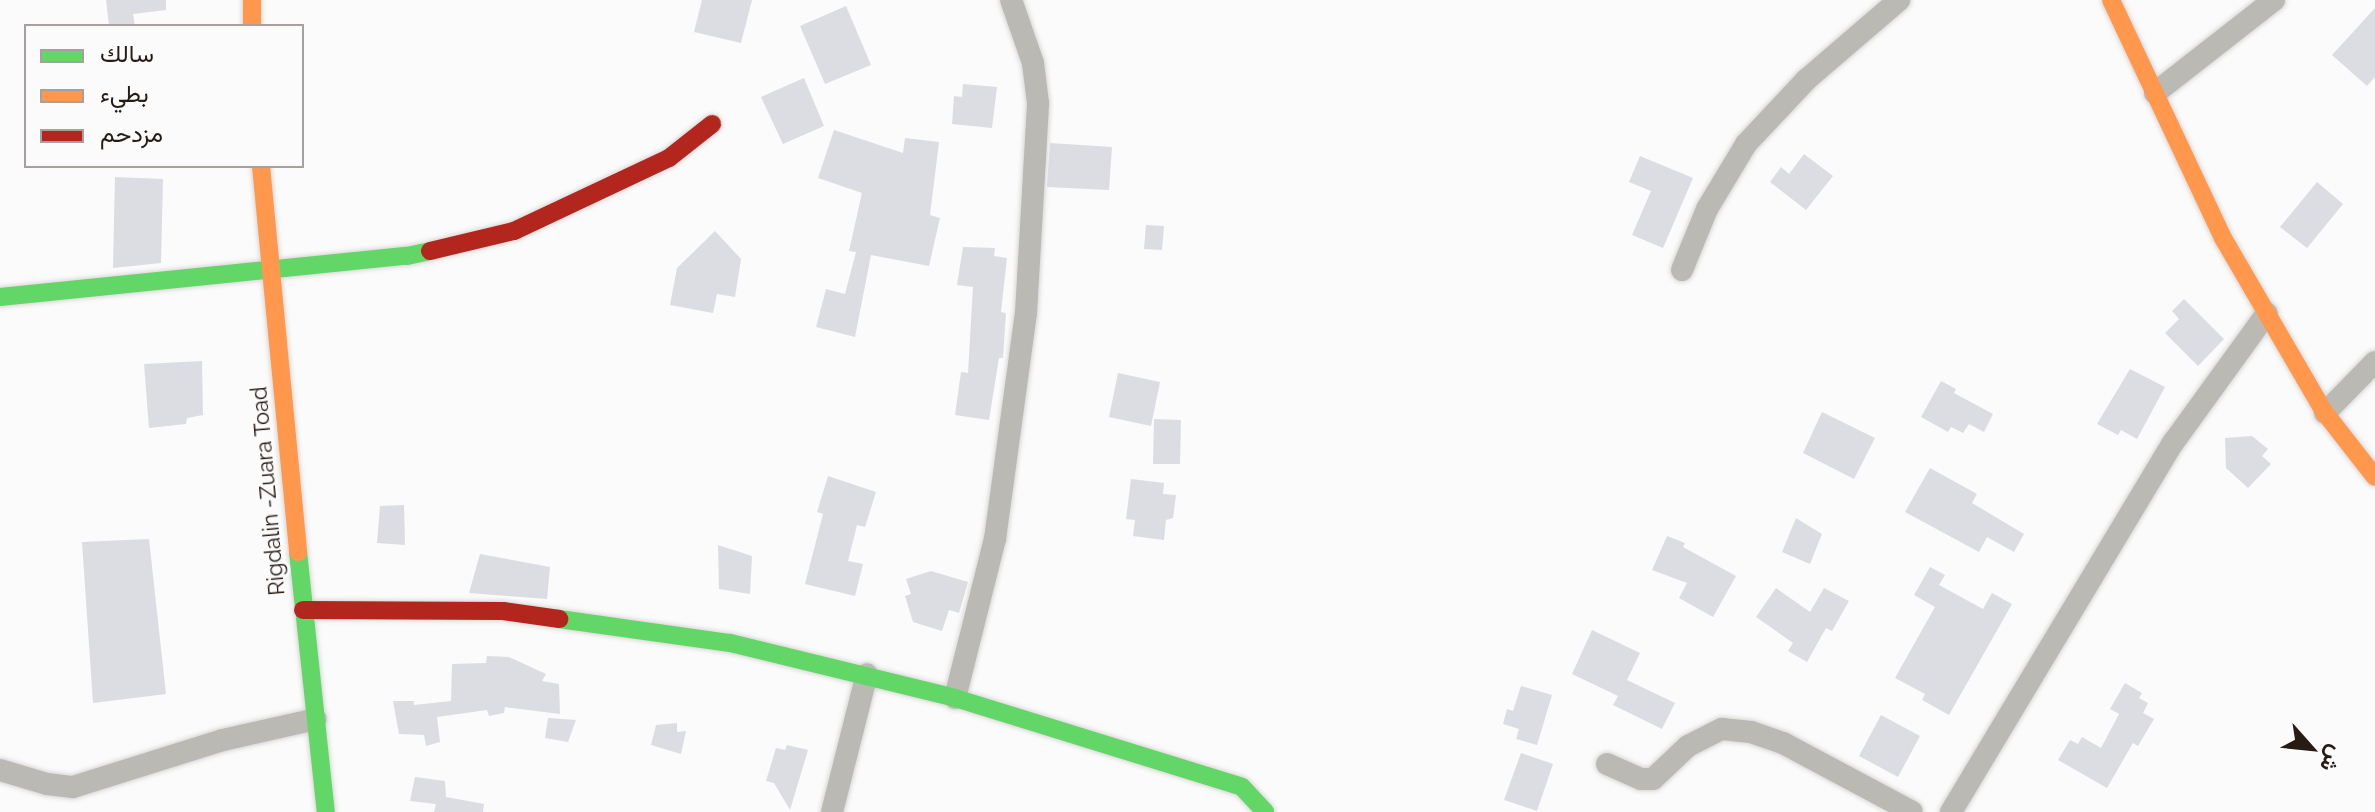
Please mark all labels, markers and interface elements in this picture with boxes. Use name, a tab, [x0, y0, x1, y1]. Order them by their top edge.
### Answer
legend	[24, 24, 304, 168]
text: سالك	[100, 39, 154, 68]
text: بطيء	[100, 79, 149, 108]
text: مزدحم	[100, 119, 163, 148]
street label: Rigdalin -Zuara Toad	[246, 385, 290, 597]
north arrow	[2271, 708, 2351, 788]
text: ش	[2315, 741, 2350, 777]

